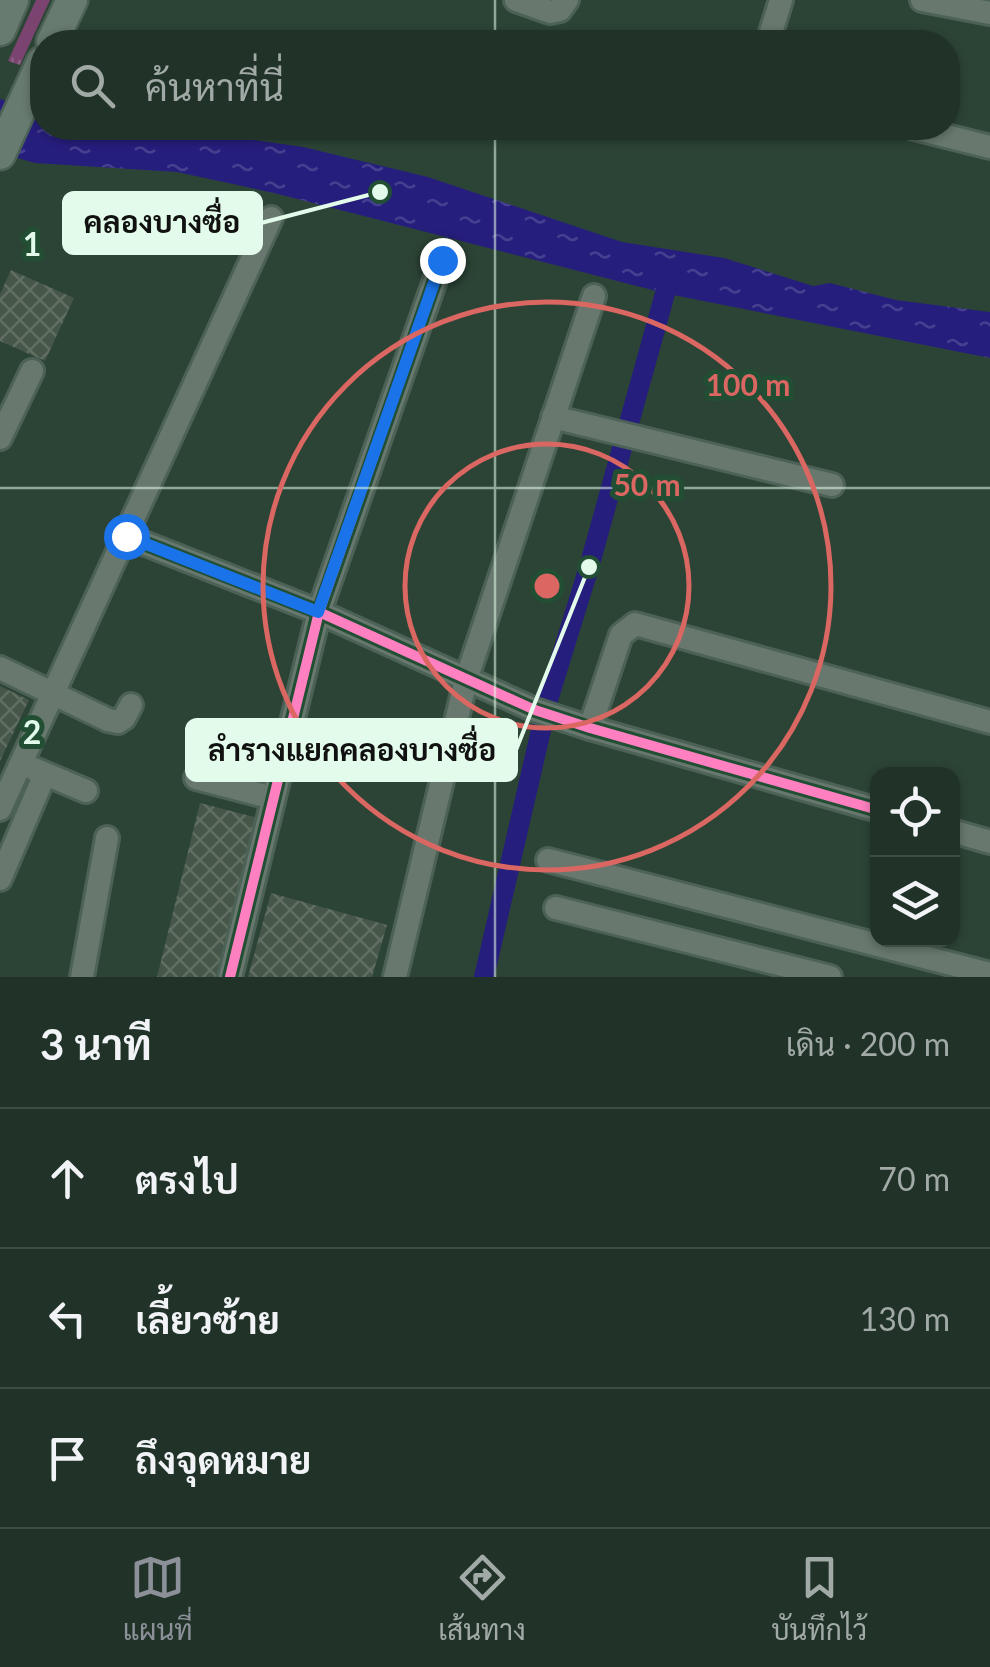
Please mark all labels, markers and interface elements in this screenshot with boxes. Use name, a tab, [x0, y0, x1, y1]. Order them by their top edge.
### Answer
search box	[30, 30, 960, 140]
icon: search	[65, 58, 120, 113]
text: ค้นหาที่นี่	[145, 63, 284, 109]
callout: คลองบางซื่อ	[64, 193, 261, 253]
text: คลองบางซื่อ	[84, 197, 240, 239]
text: 1	[23, 224, 41, 263]
route end	[420, 238, 466, 284]
text: 100 m	[706, 366, 790, 402]
text: 50 m	[613, 466, 681, 502]
route start	[104, 514, 150, 560]
centre of rings	[529, 568, 565, 604]
text: 2	[23, 712, 41, 751]
callout: ลำรางแยกคลองบางซื่อ	[187, 720, 516, 780]
text: ลำรางแยกคลองบางซื่อ	[208, 725, 496, 767]
map controls	[870, 767, 960, 947]
button: locate	[870, 767, 960, 857]
button: layers	[870, 857, 960, 947]
text: 3 นาที	[40, 1019, 152, 1069]
text: เดิน · 200 m	[786, 1024, 950, 1063]
icon: ahead	[40, 1151, 95, 1206]
text: ตรงไป	[135, 1156, 239, 1202]
text: 70 m	[878, 1159, 950, 1198]
icon: left	[40, 1291, 95, 1346]
text: เลี้ยวซ้าย	[135, 1296, 280, 1342]
text: 130 m	[860, 1299, 950, 1338]
icon: arrive	[40, 1431, 95, 1486]
text: ถึงจุดหมาย	[135, 1436, 311, 1482]
tab: แผนที่	[123, 1550, 193, 1646]
tab: เส้นทาง	[438, 1550, 526, 1646]
tab: บันทึกไว้	[771, 1550, 867, 1646]

